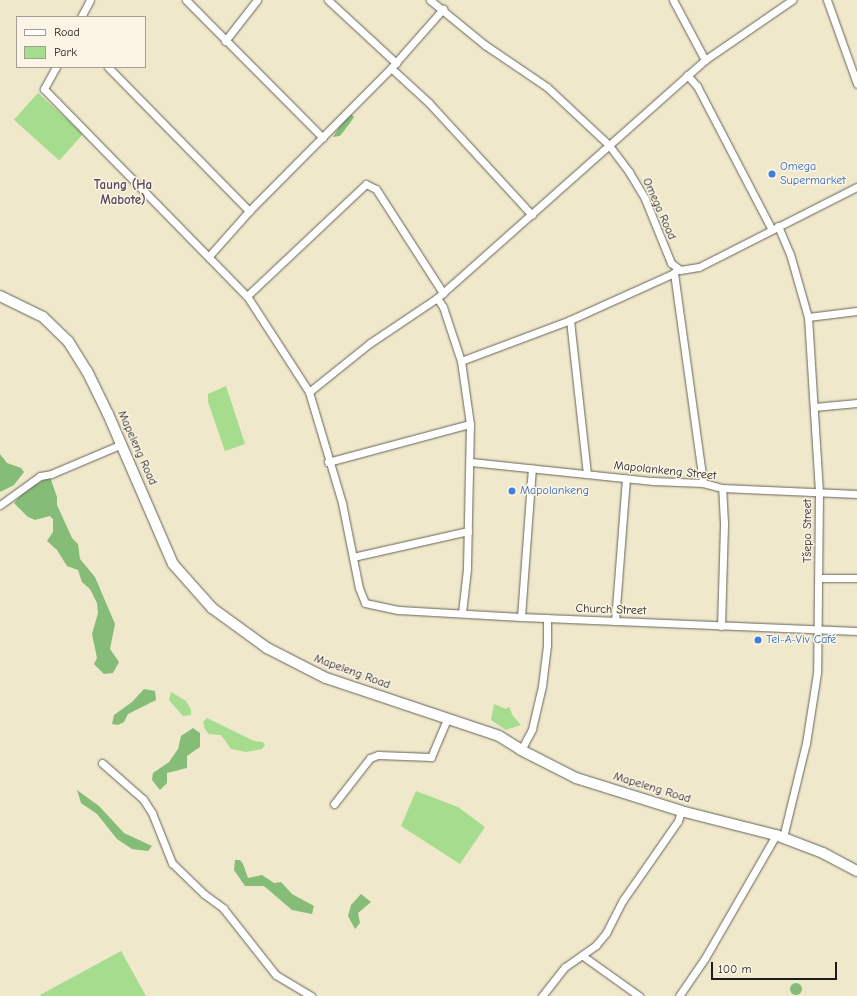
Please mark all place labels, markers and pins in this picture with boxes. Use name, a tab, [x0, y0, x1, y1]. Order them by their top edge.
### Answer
place label: Omega Supermarket	[780, 160, 846, 188]
marker: Omega Supermarket	[767, 169, 777, 179]
place label: Mapolankeng	[520, 484, 589, 498]
marker: Mapolankeng	[507, 486, 517, 496]
place label: Tel-A-Viv Café	[766, 633, 836, 647]
marker: Tel-A-Viv Café	[753, 635, 763, 645]

